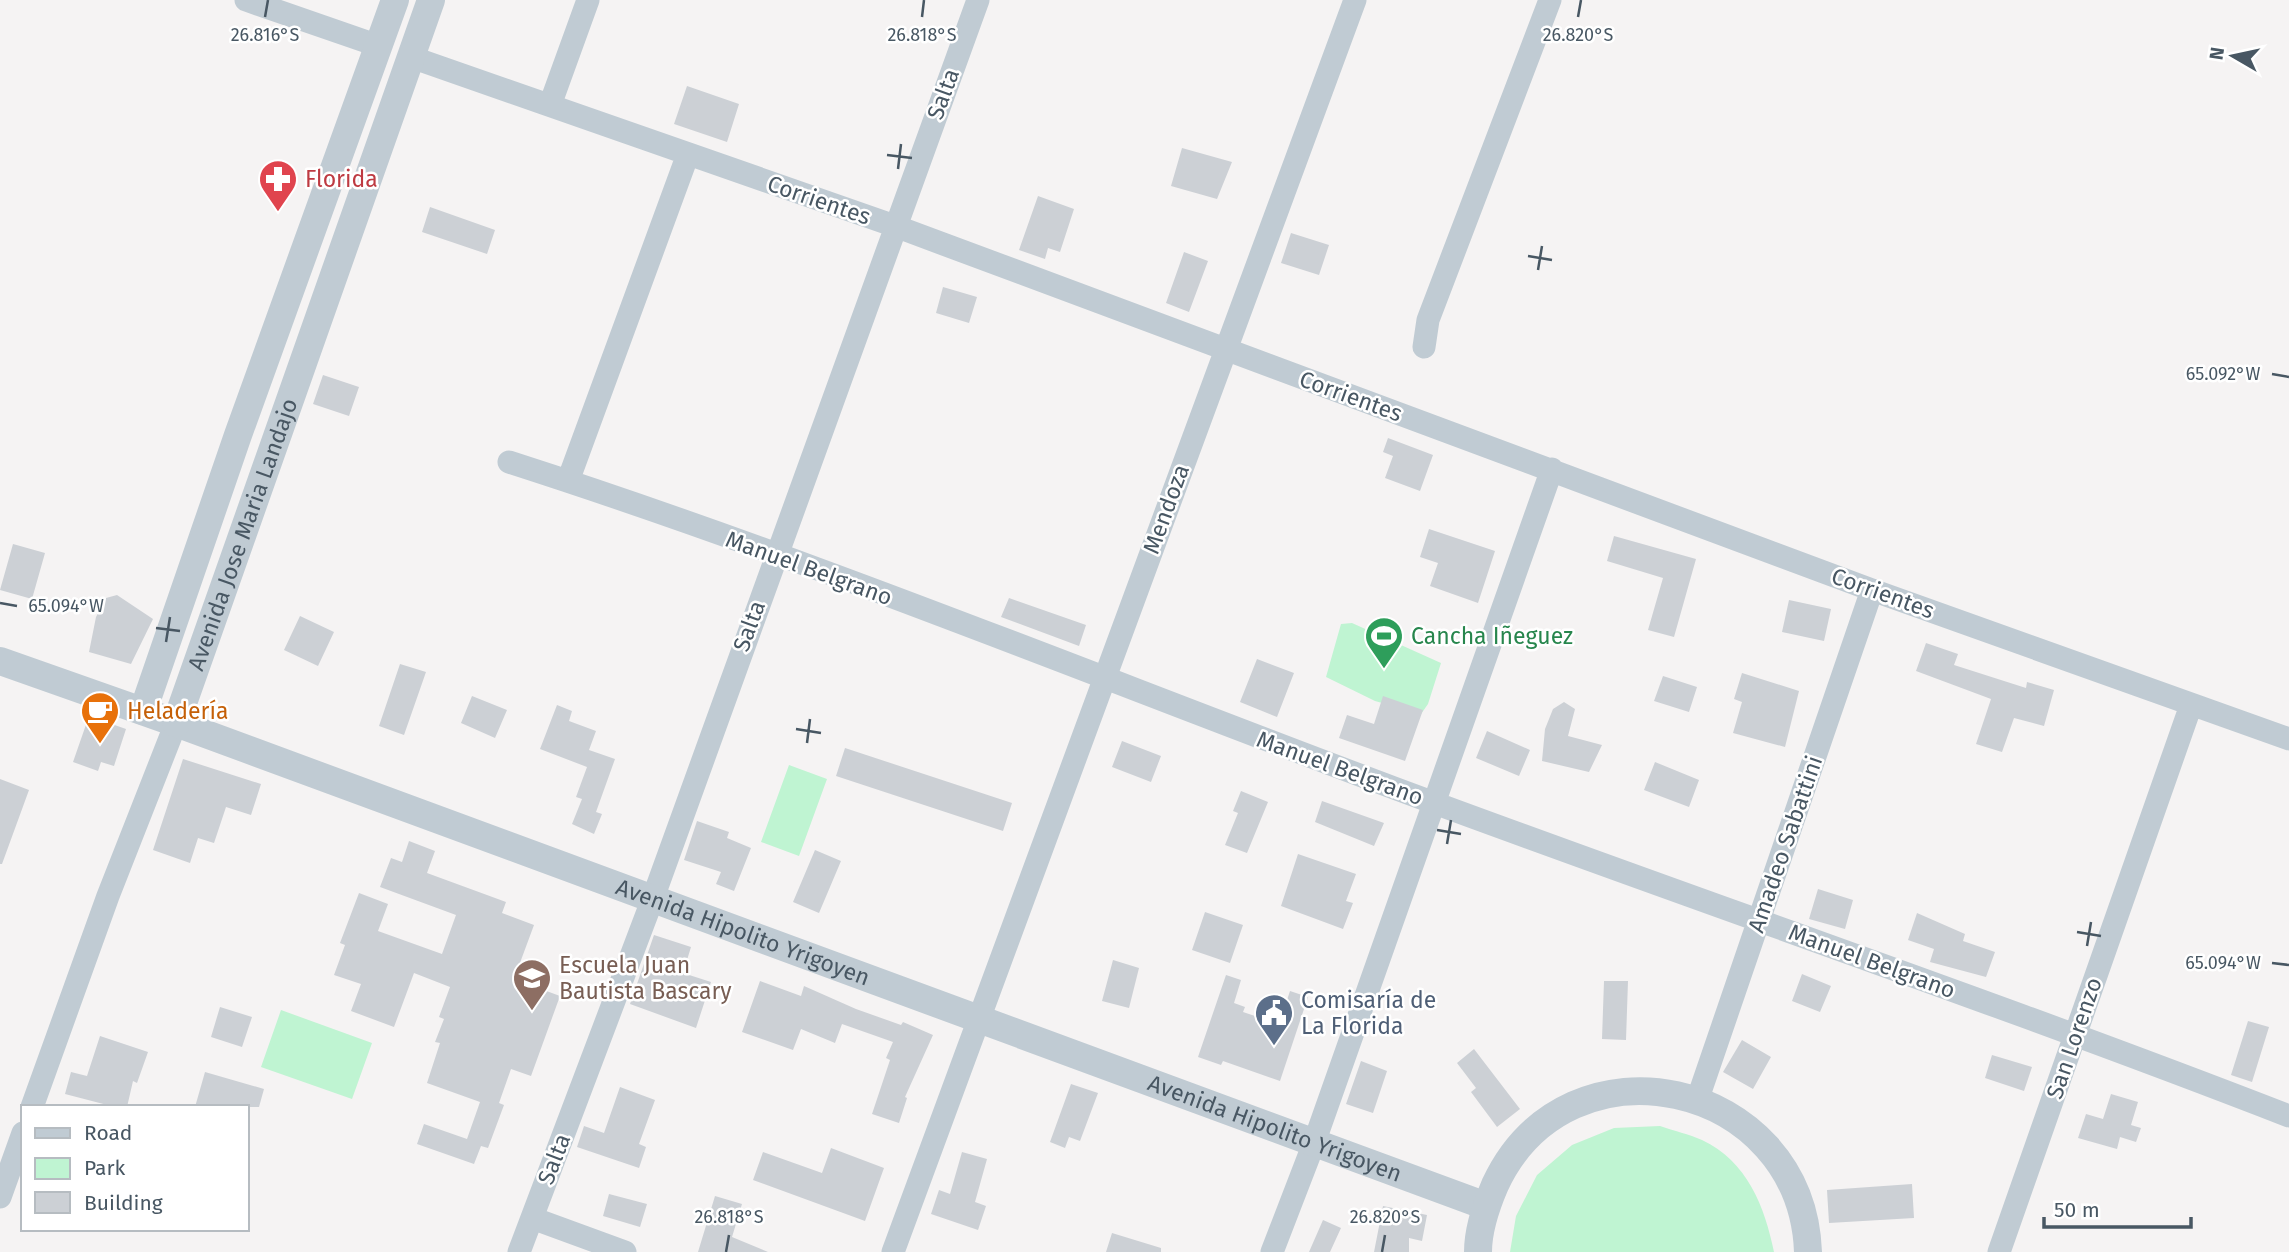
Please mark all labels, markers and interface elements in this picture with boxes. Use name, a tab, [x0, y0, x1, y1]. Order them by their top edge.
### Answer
north arrow	[2198, 21, 2268, 91]
text: 26.816°S	[231, 24, 300, 46]
text: 26.818°S	[887, 24, 957, 46]
text: 26.820°S	[1543, 24, 1614, 46]
text: N	[2204, 45, 2229, 61]
street label: Salta	[921, 65, 965, 123]
pharmacy icon: Florida	[257, 158, 299, 213]
place label: Florida	[305, 165, 378, 193]
street label: Corrientes	[764, 169, 874, 231]
text: 65.092°W	[2186, 363, 2260, 385]
street label: Corrientes	[1296, 364, 1406, 428]
street label: Avenida Jose Maria Landajo	[182, 394, 303, 674]
street label: Mendoza	[1137, 460, 1195, 558]
street label: Manuel Belgrano	[722, 525, 896, 611]
street label: Corrientes	[1828, 561, 1938, 625]
text: 65.094°W	[28, 595, 104, 617]
street label: Salta	[727, 597, 771, 655]
sports icon: Cancha Iñeguez	[1363, 615, 1405, 670]
place label: Cancha Iñeguez	[1411, 622, 1573, 650]
cafe icon: Heladería	[79, 690, 121, 745]
place label: Heladería	[127, 697, 228, 725]
street label: Manuel Belgrano	[1253, 725, 1427, 811]
street label: Amadeo Sabattini	[1742, 752, 1828, 936]
street label: Avenida Hipolito Yrigoyen	[612, 873, 874, 992]
street label: Manuel Belgrano	[1785, 918, 1959, 1004]
place label: Escuela Juan Bautista Bascary	[559, 951, 732, 1005]
text: 65.094°W	[2185, 952, 2261, 974]
school or university icon: Escuela Juan Bautista Bascary	[511, 957, 553, 1012]
street label: San Lorenzo	[2040, 974, 2108, 1102]
place label: Comisaría de La Florida	[1301, 986, 1436, 1040]
public building icon: Comisaría de La Florida	[1253, 992, 1295, 1047]
street label: Avenida Hipolito Yrigoyen	[1144, 1069, 1406, 1188]
legend	[21, 1105, 248, 1231]
text: Road	[84, 1120, 132, 1146]
street label: Salta	[532, 1130, 576, 1188]
text: Park	[84, 1155, 126, 1181]
scale bar	[2044, 1186, 2191, 1230]
text: Building	[84, 1190, 163, 1216]
text: 50 m	[2054, 1197, 2100, 1223]
text: 26.818°S	[694, 1206, 764, 1228]
text: 26.820°S	[1350, 1206, 1421, 1228]

